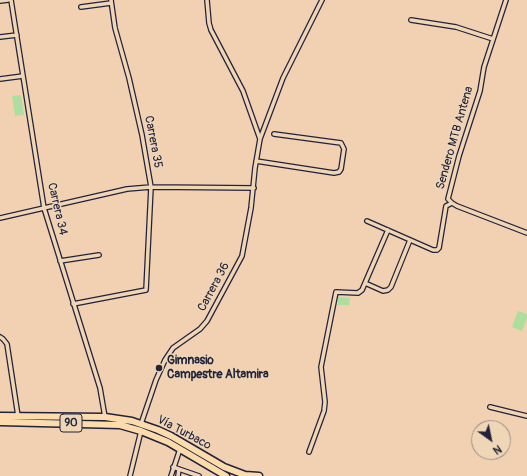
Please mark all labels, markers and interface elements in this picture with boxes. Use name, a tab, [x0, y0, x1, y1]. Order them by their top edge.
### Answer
street label: Sendero MTB Antena	[433, 85, 477, 191]
street label: Carrera 35	[141, 115, 165, 169]
street label: Carrera 34	[44, 181, 70, 237]
street label: Carrera 36	[195, 260, 233, 314]
place label: Gimnasio Campestre Altamira	[167, 354, 269, 382]
marker: Gimnasio Campestre Altamira	[154, 363, 164, 373]
street label: Vía Turbaco	[154, 413, 214, 453]
road number: 90	[60, 414, 82, 432]
north arrow	[471, 420, 511, 460]
text: N	[491, 442, 504, 457]

